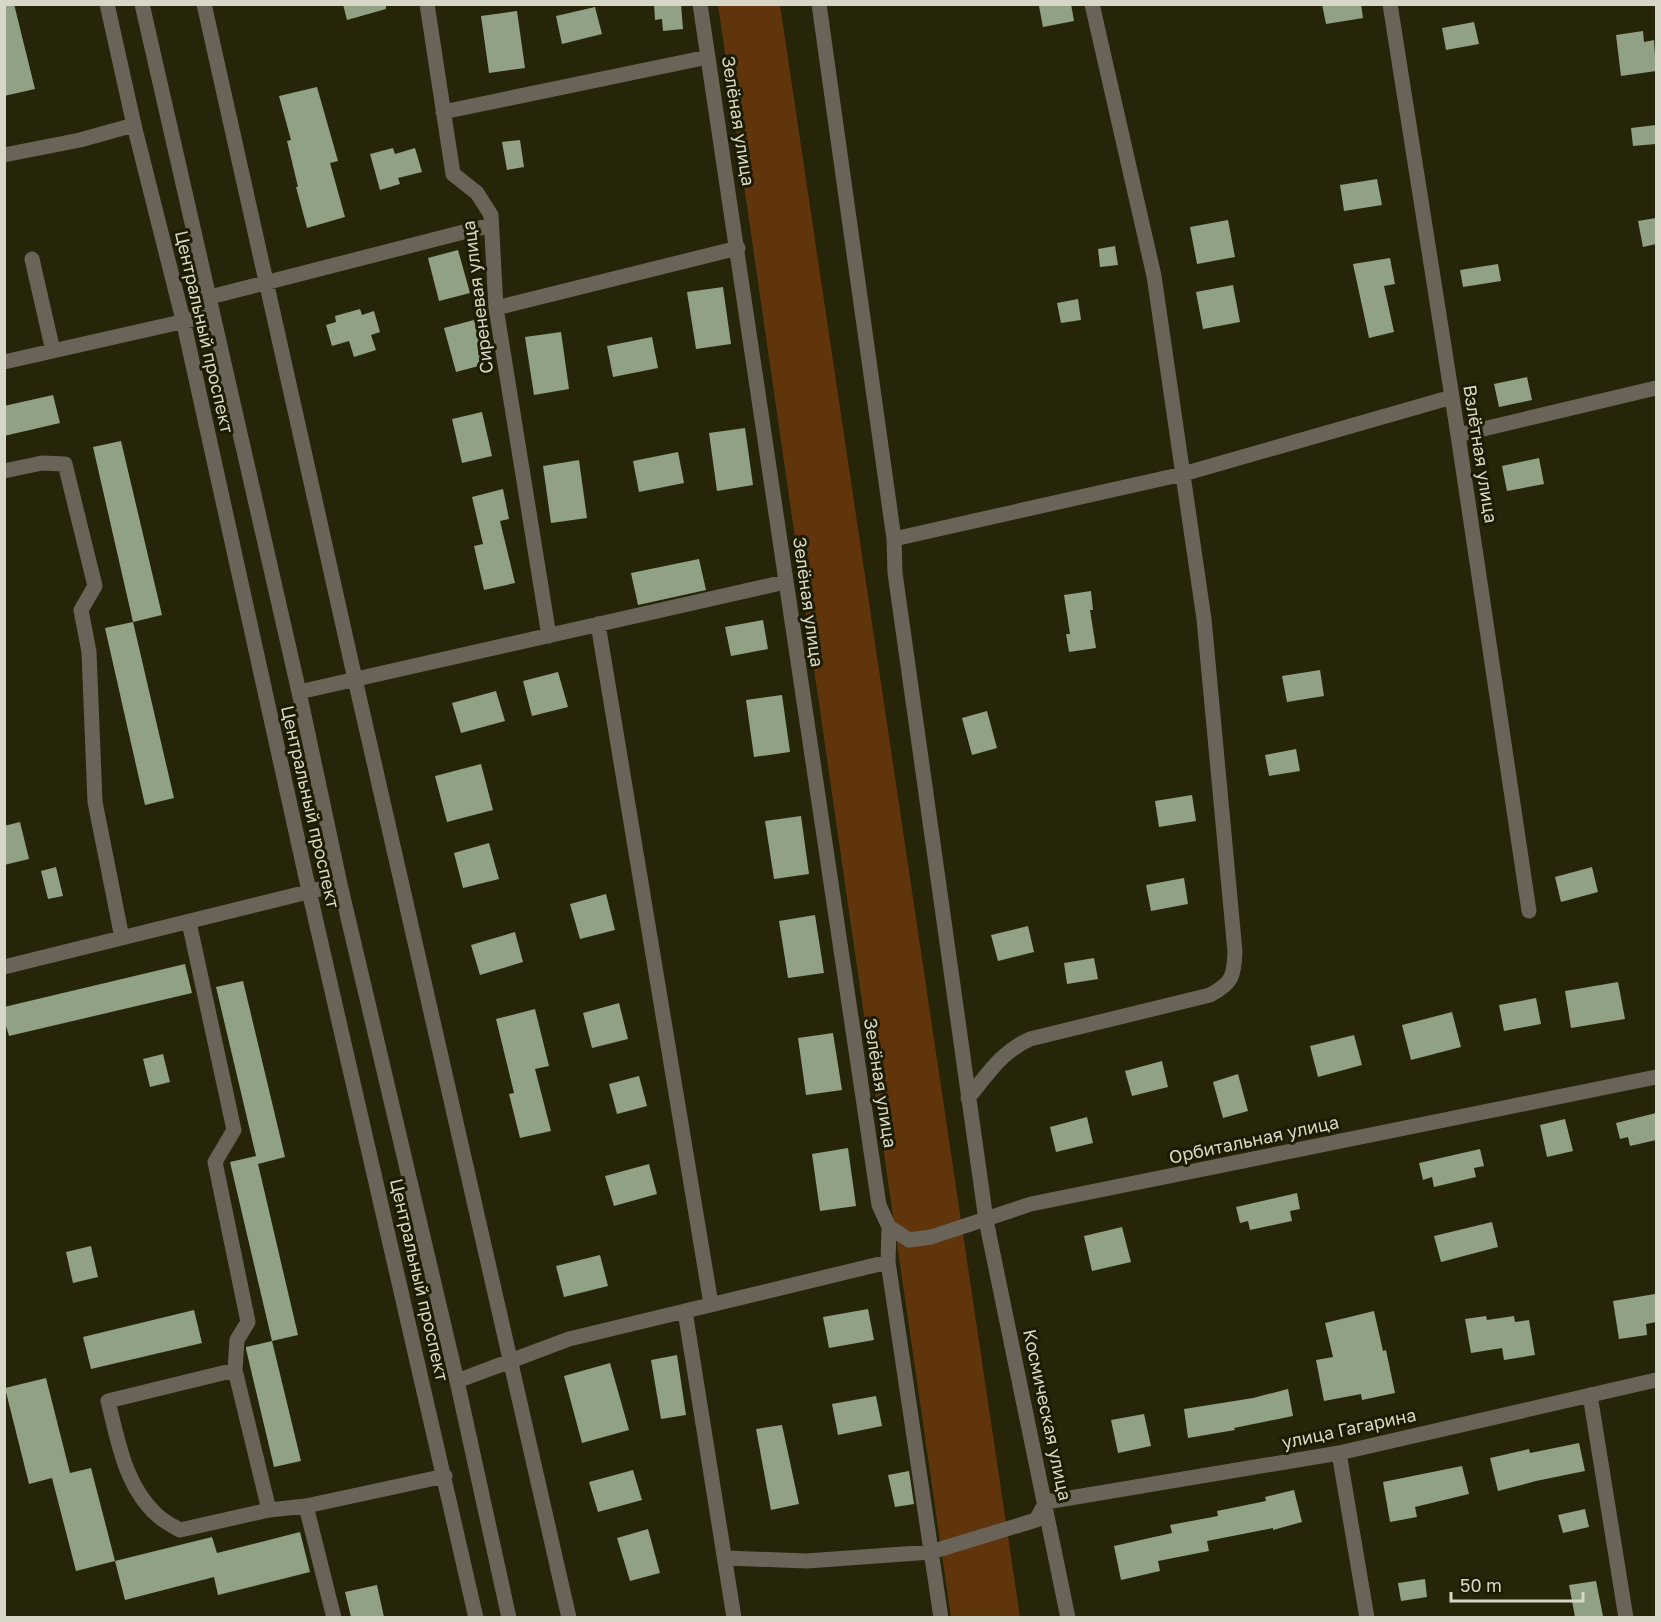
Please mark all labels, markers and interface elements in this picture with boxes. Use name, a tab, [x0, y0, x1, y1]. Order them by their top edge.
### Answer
street label: Зелёная улица	[718, 54, 760, 187]
street label: Сиреневая улица	[457, 219, 497, 375]
street label: Центральный проспект	[171, 228, 239, 436]
street label: Взлётная улица	[1459, 383, 1503, 525]
street label: Зелёная улица	[789, 535, 829, 668]
street label: Центральный проспект	[277, 703, 345, 911]
street label: Зелёная улица	[860, 1016, 902, 1149]
street label: Орбитальная улица	[1167, 1110, 1341, 1168]
street label: Центральный проспект	[386, 1176, 454, 1384]
street label: Космическая улица	[1019, 1327, 1077, 1503]
street label: улица Гагарина	[1280, 1403, 1418, 1453]
scale bar	[1451, 1565, 1583, 1603]
text: 50 m	[1460, 1574, 1502, 1596]

